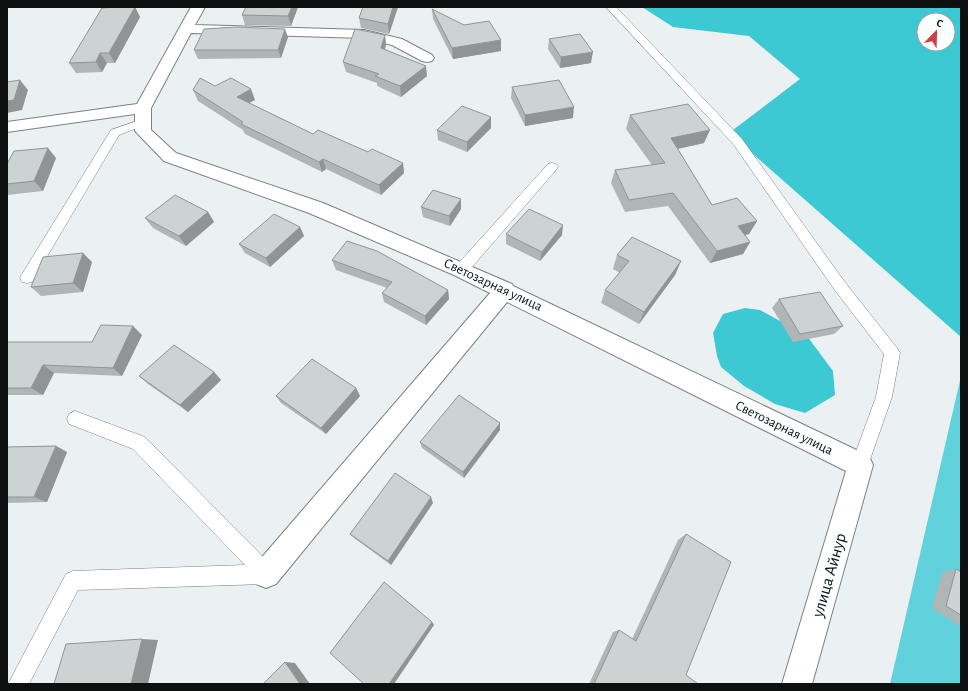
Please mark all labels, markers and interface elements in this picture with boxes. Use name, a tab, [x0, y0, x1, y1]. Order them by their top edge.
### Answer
north arrow	[916, 12, 956, 52]
text: С	[935, 17, 945, 30]
street label: Светозарная улица	[442, 256, 545, 314]
street label: Светозарная улица	[733, 398, 836, 458]
street label: улица Айнур	[809, 531, 850, 620]

